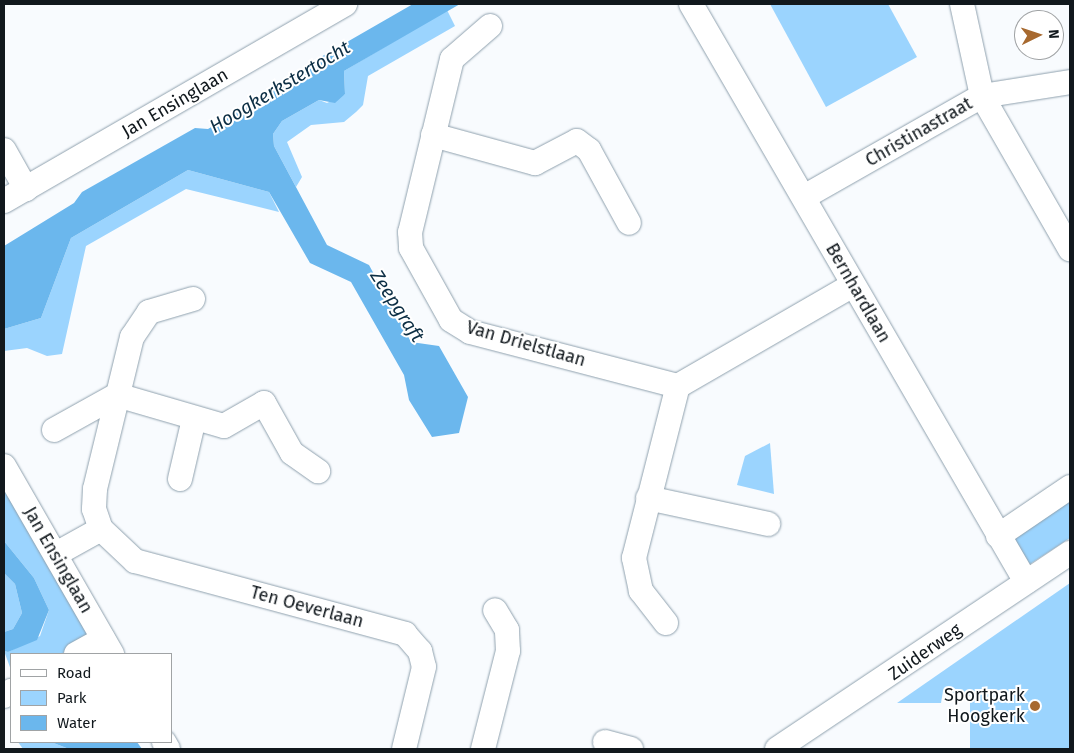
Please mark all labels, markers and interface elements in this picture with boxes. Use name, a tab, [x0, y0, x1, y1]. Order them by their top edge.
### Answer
north arrow	[1014, 10, 1064, 60]
text: N	[1045, 29, 1062, 39]
water label: Hoogkerkstertocht	[206, 36, 354, 138]
street label: Jan Ensinglaan	[118, 64, 232, 142]
street label: Christinastraat	[862, 93, 976, 171]
street label: Bernhardlaan	[821, 240, 895, 346]
water label: Zeepgraft	[365, 266, 429, 346]
street label: Van Drielstlaan	[464, 317, 588, 371]
street label: Jan Ensinglaan	[19, 503, 97, 617]
street label: Ten Oeverlaan	[248, 582, 366, 632]
street label: Zuiderweg	[884, 619, 966, 685]
legend	[10, 653, 172, 743]
text: Road	[57, 664, 92, 682]
place label: Sportpark Hoogkerk	[944, 685, 1025, 728]
text: Park	[57, 689, 87, 707]
marker: Sportpark Hoogkerk	[1029, 700, 1041, 712]
text: Water	[57, 714, 96, 732]

